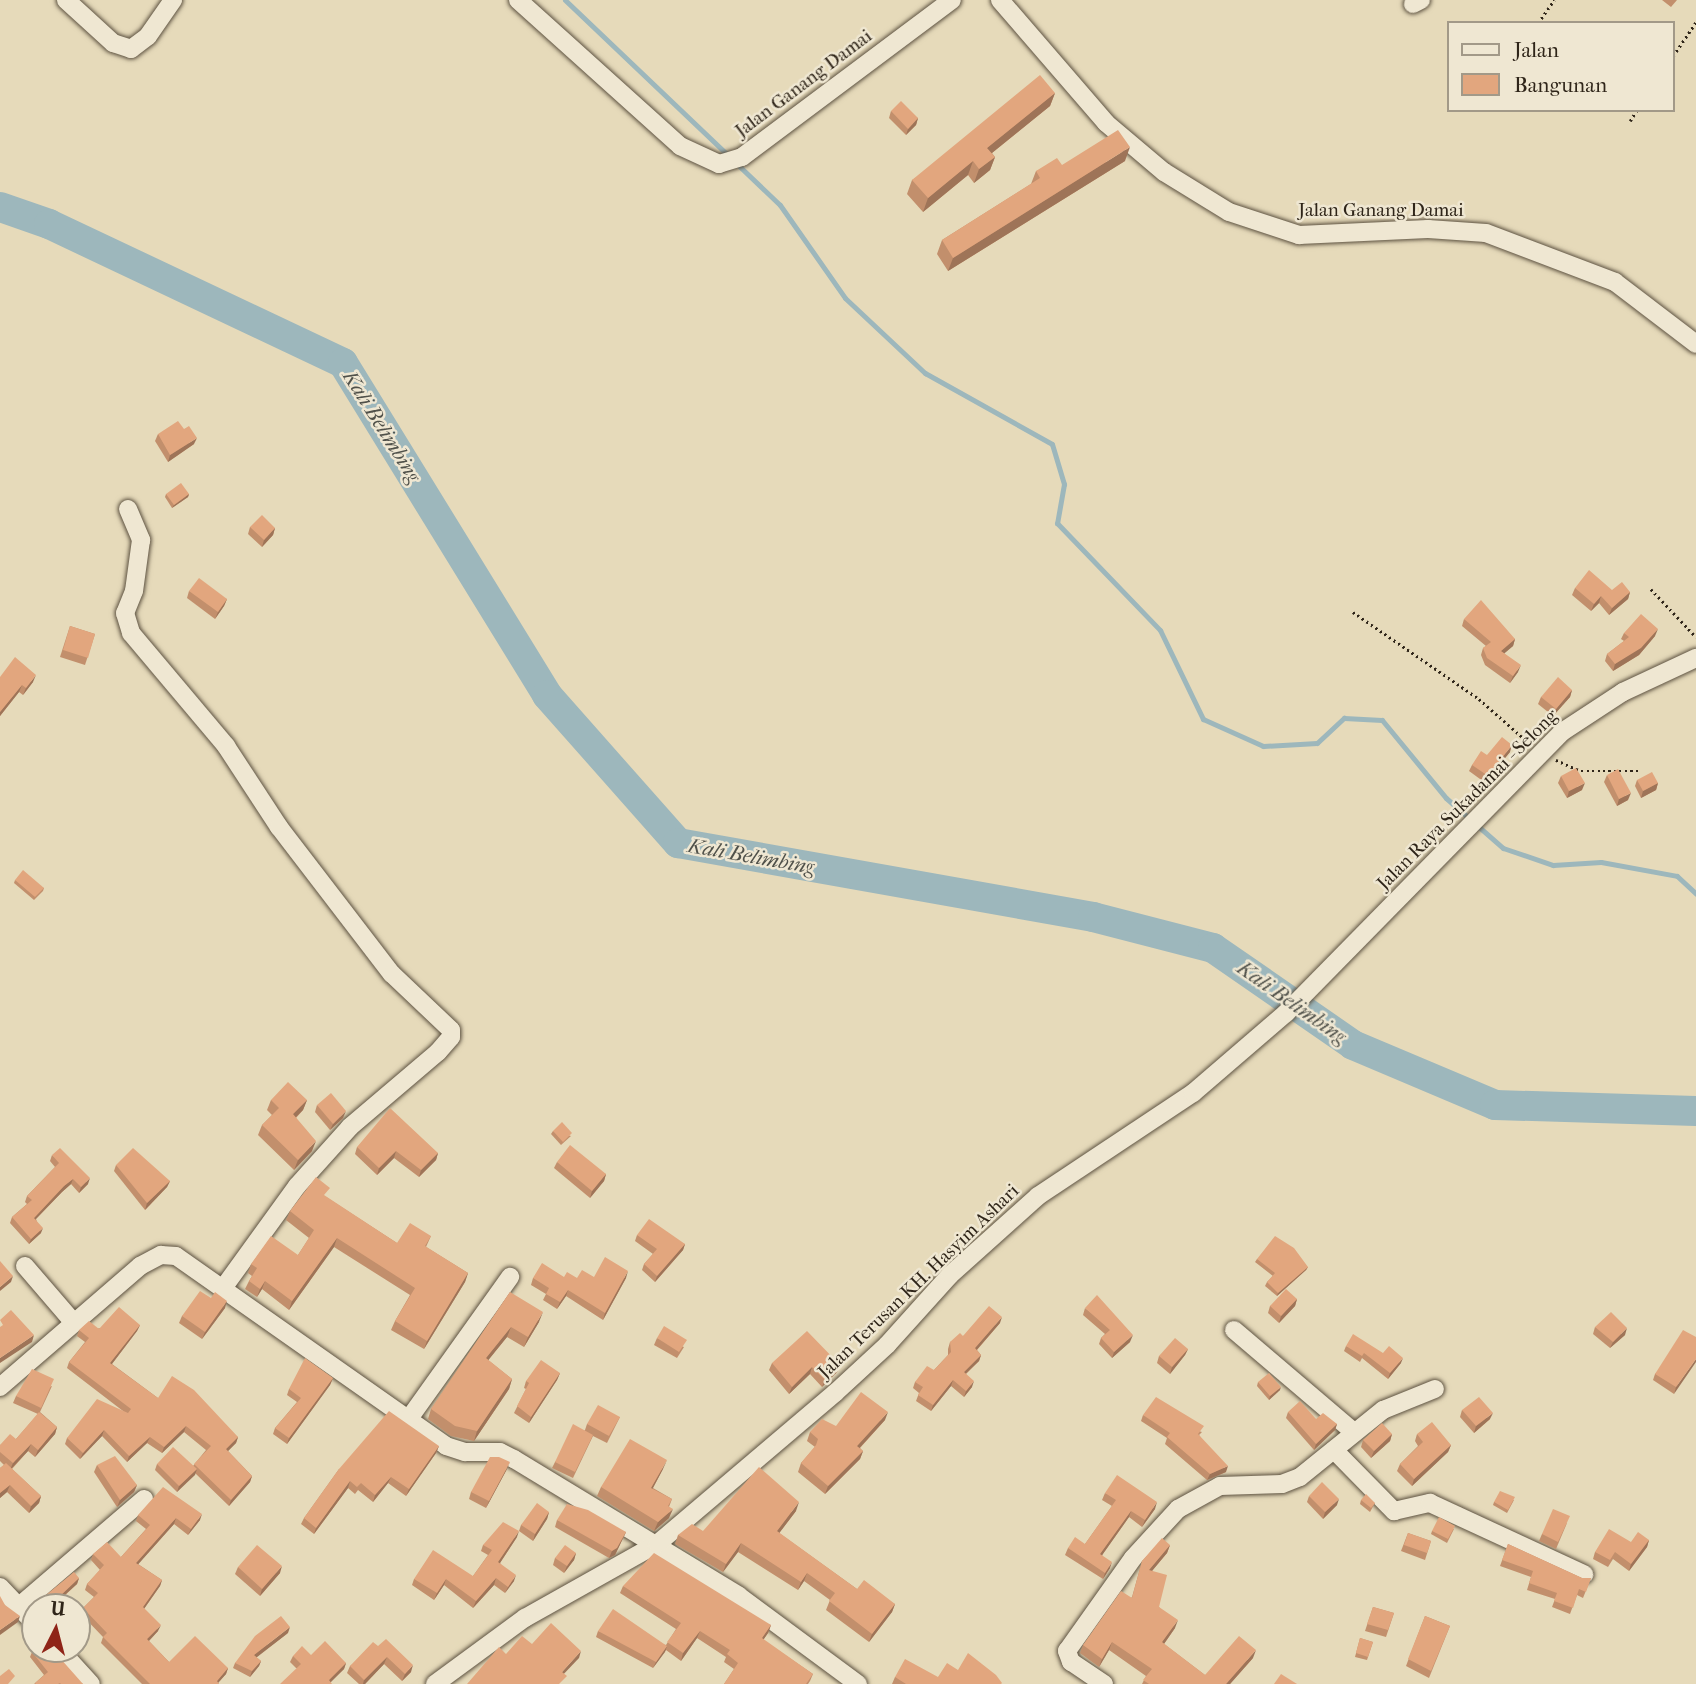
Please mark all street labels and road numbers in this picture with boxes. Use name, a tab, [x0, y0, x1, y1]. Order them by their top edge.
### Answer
street label: Jalan Ganang Damai	[731, 25, 877, 143]
street label: Jalan Ganang Damai	[1298, 200, 1464, 222]
street label: Jalan Raya Sukadamai - Selong	[1373, 705, 1563, 895]
street label: Jalan Terusan KH. Hasyim Ashari	[814, 1180, 1024, 1384]

